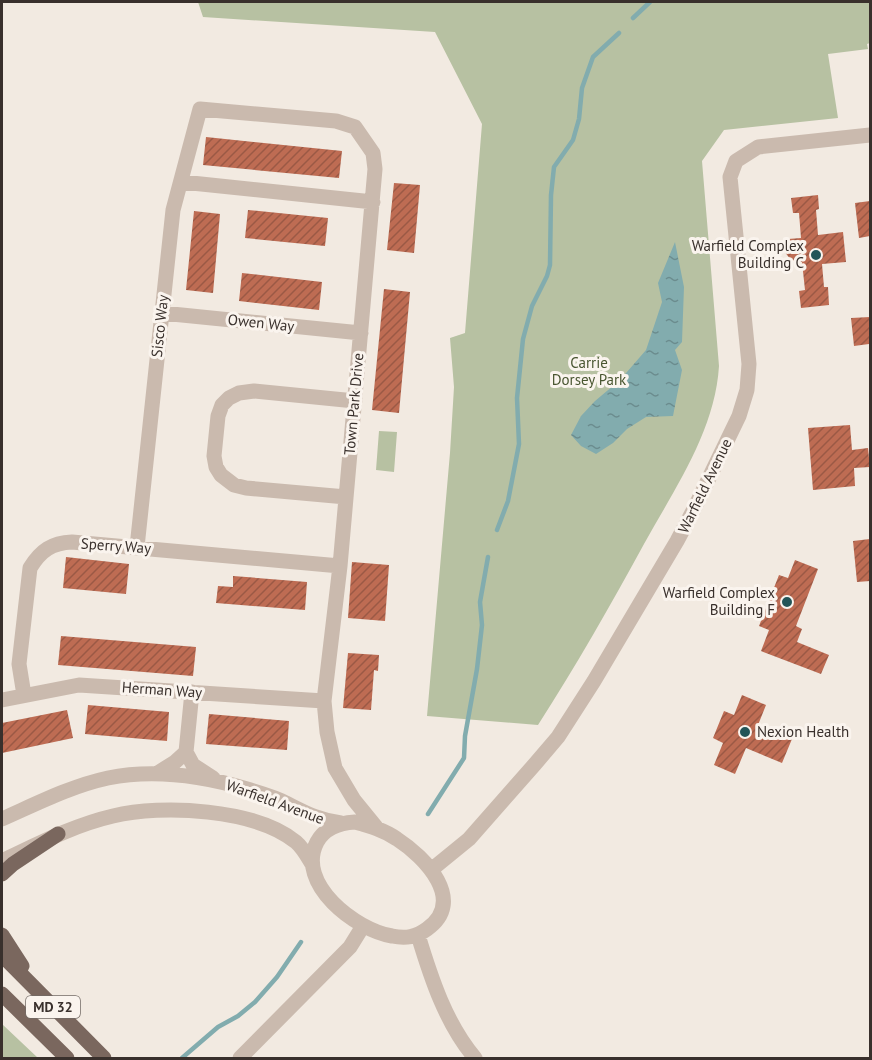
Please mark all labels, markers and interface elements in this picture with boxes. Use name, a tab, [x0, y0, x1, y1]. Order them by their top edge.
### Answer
place label: Warfield Complex Building C	[692, 236, 804, 272]
marker: Warfield Complex Building C	[809, 248, 823, 262]
street label: Sisco Way	[147, 294, 172, 358]
street label: Owen Way	[227, 310, 295, 335]
street label: Town Park Drive	[340, 352, 367, 456]
park label: Carrie Dorsey Park	[552, 353, 627, 389]
street label: Warfield Avenue	[673, 435, 736, 536]
street label: Sperry Way	[80, 534, 152, 557]
place label: Warfield Complex Building F	[663, 583, 775, 619]
marker: Warfield Complex Building F	[780, 595, 794, 609]
street label: Herman Way	[121, 677, 203, 702]
place label: Nexion Health	[757, 722, 849, 741]
marker: Nexion Health	[738, 725, 752, 739]
street label: Warfield Avenue	[224, 775, 327, 828]
road number: MD 32	[26, 996, 80, 1018]

